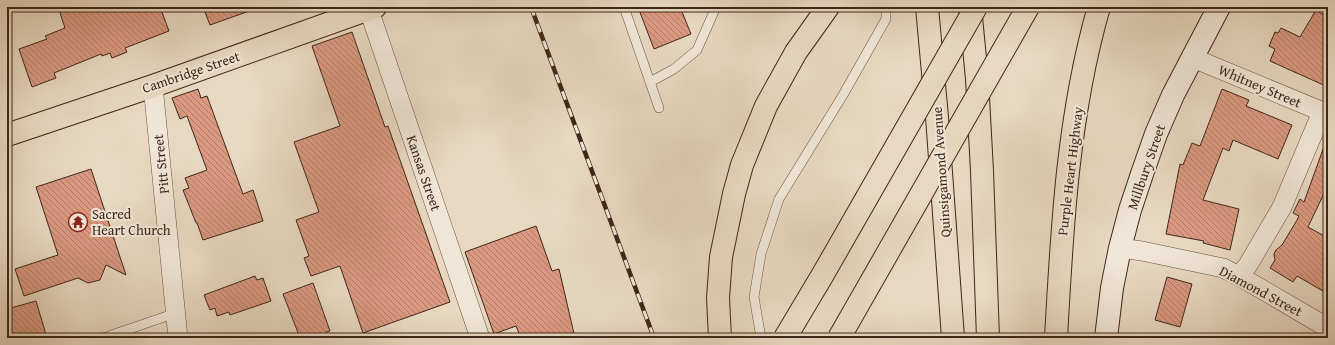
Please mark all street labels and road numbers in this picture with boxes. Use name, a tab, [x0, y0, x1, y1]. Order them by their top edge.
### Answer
street label: Cambridge Street	[139, 46, 243, 98]
street label: Whitney Street	[1215, 59, 1305, 113]
street label: Purple Heart Highway	[1052, 105, 1088, 237]
street label: Quinsigamond Avenue	[926, 106, 956, 238]
street label: Millbury Street	[1122, 121, 1170, 212]
street label: Kansas Street	[402, 132, 446, 214]
street label: Pitt Street	[148, 133, 174, 195]
street label: Diamond Street	[1216, 261, 1306, 321]

